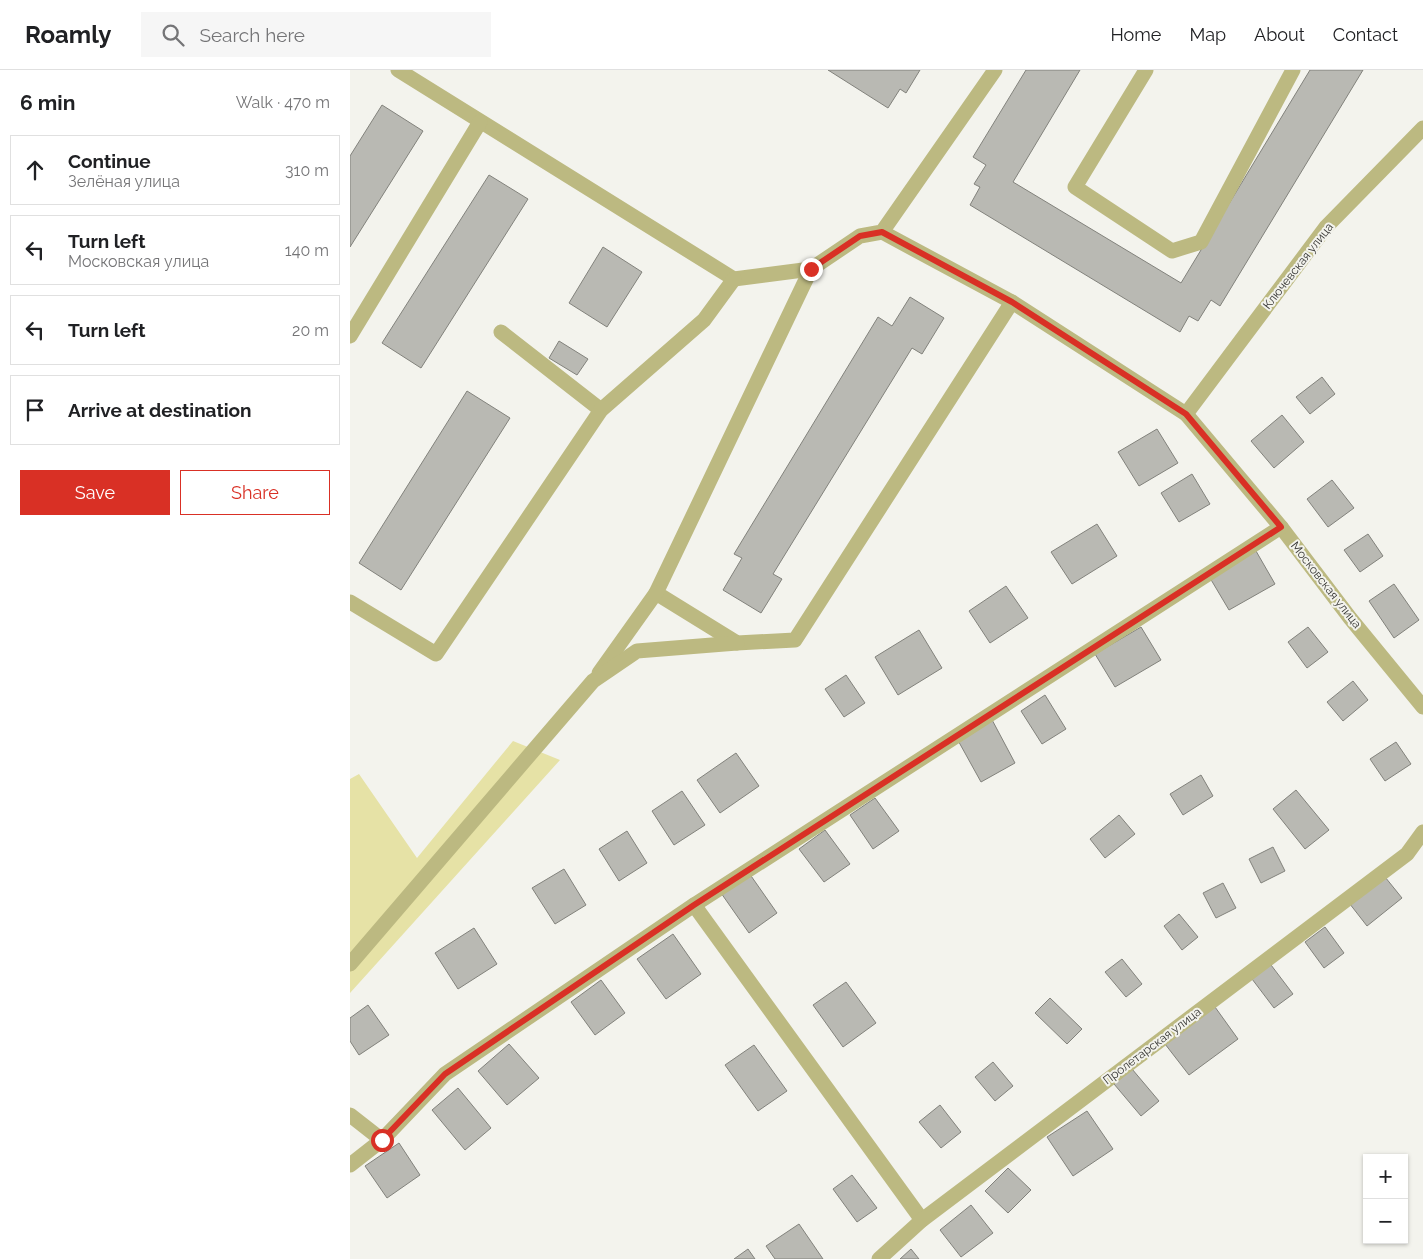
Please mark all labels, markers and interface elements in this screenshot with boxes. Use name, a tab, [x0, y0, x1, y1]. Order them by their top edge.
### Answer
search box	[141, 12, 491, 57]
text: Roamly	[25, 20, 111, 49]
icon: search	[159, 21, 187, 49]
text: Search here	[199, 24, 305, 46]
text: Home	[1110, 24, 1161, 45]
text: Map	[1189, 24, 1226, 45]
text: About	[1254, 24, 1305, 45]
text: Contact	[1333, 24, 1398, 45]
text: 6 min	[20, 90, 75, 115]
text: Walk · 470 m	[236, 93, 330, 112]
text: Continue	[68, 150, 151, 172]
icon: ahead	[21, 156, 49, 184]
text: 310 m	[285, 161, 329, 180]
text: Зелёная улица	[68, 172, 180, 191]
street label: Ключевская улица	[1260, 220, 1336, 312]
text: Turn left	[68, 230, 145, 252]
icon: left	[21, 236, 49, 264]
text: 140 m	[285, 241, 329, 260]
text: Московская улица	[68, 252, 209, 271]
route end	[800, 258, 823, 281]
icon: left	[21, 316, 49, 344]
text: Turn left	[68, 319, 145, 341]
text: 20 m	[292, 321, 329, 340]
icon: arrive	[21, 396, 49, 424]
text: Arrive at destination	[68, 399, 252, 421]
button: Save	[20, 470, 170, 515]
button: Share	[180, 470, 330, 515]
street label: Московская улица	[1288, 539, 1364, 631]
street label: Пролетарская улица	[1100, 1005, 1204, 1087]
route start	[371, 1129, 394, 1152]
map controls	[1363, 1154, 1408, 1244]
button: +	[1363, 1154, 1408, 1199]
button: −	[1363, 1199, 1408, 1244]

